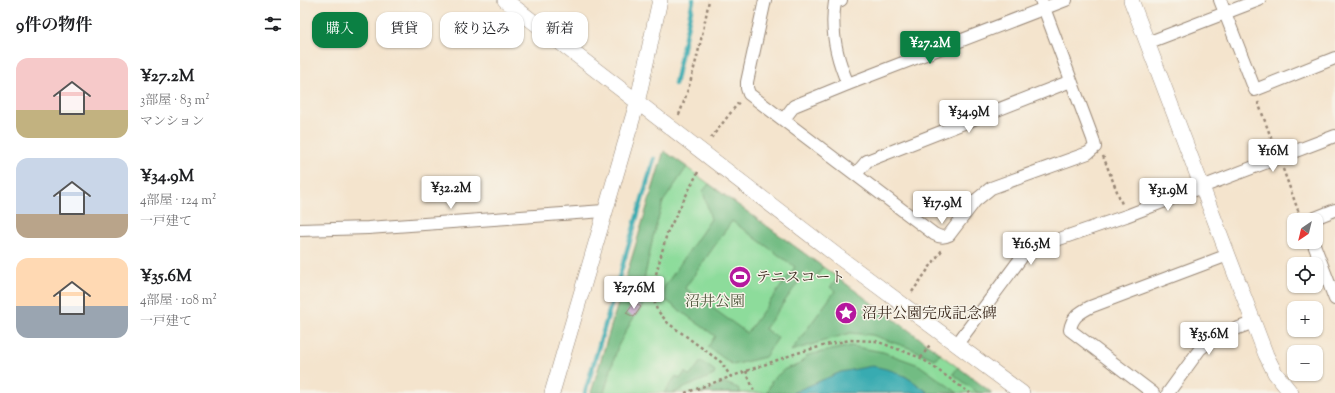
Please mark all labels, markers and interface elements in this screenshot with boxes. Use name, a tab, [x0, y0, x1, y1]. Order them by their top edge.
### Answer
chip: 購入	[312, 12, 368, 48]
chip: 賃貸	[376, 12, 432, 48]
chip: 絞り込み	[440, 12, 524, 48]
chip: 新着	[532, 12, 588, 48]
icon: filters	[262, 13, 284, 35]
text: 9件の物件	[16, 14, 92, 38]
pin: ¥27.2M	[897, 31, 963, 65]
text: ¥27.2M	[909, 35, 951, 53]
text: ¥27.2M	[140, 65, 194, 89]
icon: home	[48, 74, 96, 122]
text: 3部屋 · 83 m²	[140, 92, 210, 110]
pin: ¥34.9M	[936, 100, 1002, 134]
text: ¥34.9M	[948, 104, 990, 122]
text: マンション	[140, 113, 204, 131]
pin: ¥16M	[1249, 139, 1297, 173]
text: ¥16M	[1257, 143, 1289, 161]
text: ¥34.9M	[140, 165, 194, 189]
icon: home	[48, 174, 96, 222]
pin: ¥32.2M	[418, 176, 484, 210]
pin: ¥31.9M	[1135, 178, 1201, 212]
text: ¥32.2M	[430, 180, 472, 198]
text: ¥31.9M	[1148, 182, 1188, 200]
pin: ¥17.9M	[909, 191, 975, 225]
text: 4部屋 · 124 m²	[140, 192, 216, 210]
text: ¥17.9M	[922, 195, 962, 213]
text: 一戸建て	[140, 213, 192, 231]
north arrow	[1287, 213, 1323, 249]
map controls	[1287, 213, 1323, 381]
pin: ¥16.5M	[998, 232, 1064, 266]
text: ¥16.5M	[1012, 236, 1050, 254]
button: locate	[1287, 257, 1323, 293]
sports icon: テニスコート	[727, 264, 753, 290]
text: ¥35.6M	[140, 265, 192, 289]
place label: テニスコート	[756, 268, 845, 289]
icon: home	[48, 274, 96, 322]
pin: ¥27.6M	[601, 276, 667, 310]
text: ¥27.6M	[613, 280, 655, 298]
text: 4部屋 · 108 m²	[140, 292, 217, 310]
park label: 沼井公園	[685, 292, 745, 313]
place icon: 沼井公園完成記念碑	[833, 300, 859, 326]
button: +	[1287, 301, 1323, 337]
place label: 沼井公園完成記念碑	[862, 304, 997, 325]
text: 一戸建て	[140, 313, 192, 331]
pin: ¥35.6M	[1176, 322, 1242, 356]
text: ¥35.6M	[1189, 326, 1229, 344]
button: −	[1287, 345, 1323, 381]

